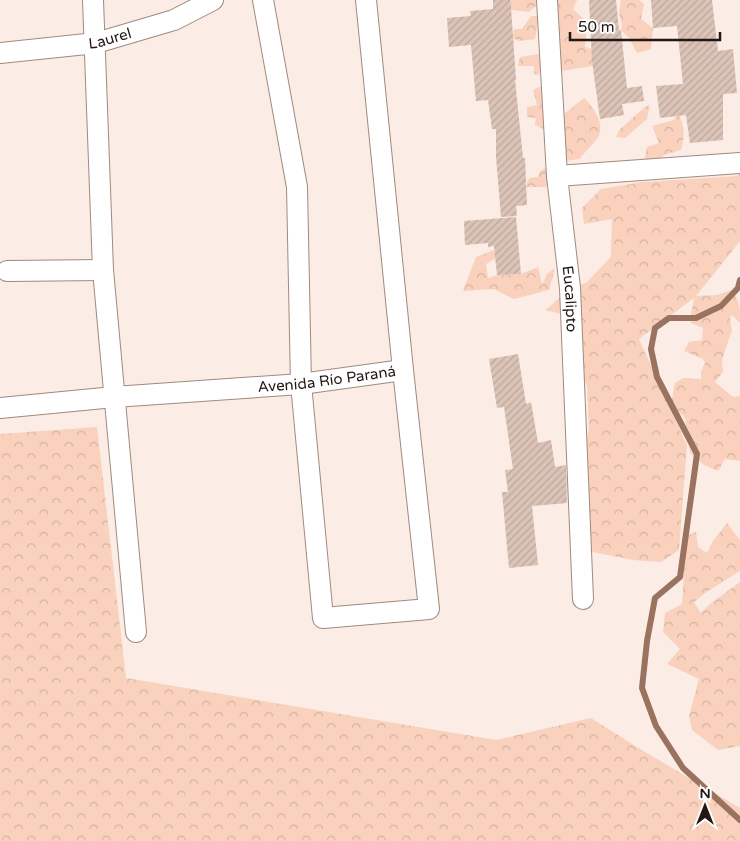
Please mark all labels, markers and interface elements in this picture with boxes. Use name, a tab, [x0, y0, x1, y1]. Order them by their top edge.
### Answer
scale bar	[570, 10, 720, 42]
text: 50 m	[578, 18, 615, 36]
street label: Laurel	[88, 24, 134, 53]
street label: Eucalipto	[558, 265, 581, 333]
street label: Avenida Río Paraná	[257, 362, 397, 396]
north arrow	[680, 781, 730, 831]
text: N	[699, 785, 711, 802]

